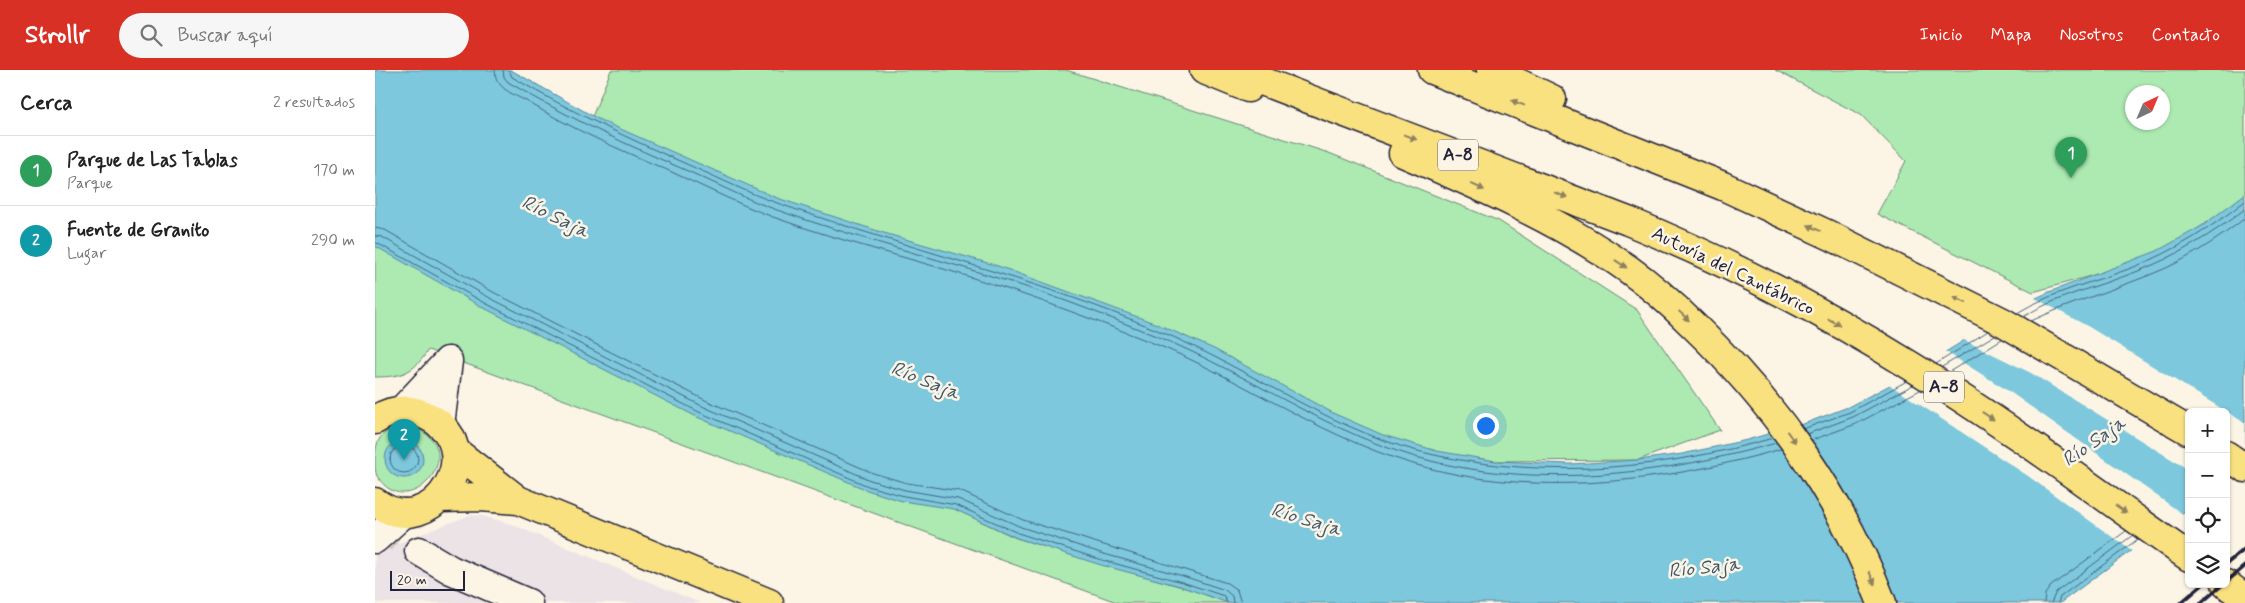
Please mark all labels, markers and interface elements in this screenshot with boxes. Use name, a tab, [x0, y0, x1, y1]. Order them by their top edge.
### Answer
search box	[119, 13, 469, 58]
text: Strollr	[25, 20, 89, 51]
icon: search	[137, 21, 165, 49]
text: Buscar aquí	[177, 23, 273, 48]
text: Inicio	[1920, 23, 1962, 47]
text: Mapa	[1990, 23, 2031, 47]
text: Nosotros	[2059, 23, 2124, 47]
text: Contacto	[2152, 23, 2220, 47]
north arrow	[2125, 85, 2170, 130]
text: Cerca	[20, 89, 73, 117]
text: 2 resultados	[273, 92, 355, 113]
one-way arrow	[1511, 99, 1525, 107]
one-way arrow	[1402, 133, 1417, 141]
pin: 1	[2055, 137, 2087, 178]
road number: A-8	[1438, 140, 1478, 170]
text: Parque de Las Tablas	[67, 148, 238, 173]
text: 1	[32, 160, 40, 181]
text: 170 m	[313, 160, 355, 181]
text: Parque	[67, 173, 113, 194]
one-way arrow	[1471, 184, 1485, 192]
water label: Río Saja	[517, 189, 594, 245]
one-way arrow	[1554, 191, 1569, 199]
text: Fuente de Granito	[67, 218, 209, 243]
street label: Autovía del Cantábrico	[1647, 221, 1819, 321]
one-way arrow	[1807, 224, 1821, 232]
text: 2	[32, 230, 40, 251]
text: 290 m	[311, 230, 355, 251]
text: Lugar	[67, 243, 106, 264]
one-way arrow	[1614, 259, 1628, 269]
one-way arrow	[1953, 296, 1967, 304]
one-way arrow	[1677, 310, 1689, 322]
one-way arrow	[1828, 317, 1841, 326]
water label: Río Saja	[887, 355, 964, 407]
road number: A-8	[1924, 372, 1964, 402]
map controls	[2185, 408, 2230, 588]
button: +	[2185, 408, 2230, 453]
water label: Río Saja	[2057, 410, 2132, 474]
one-way arrow	[1981, 411, 1994, 421]
your location	[1473, 413, 1499, 439]
pin: 2	[388, 419, 420, 460]
one-way arrow	[1786, 430, 1797, 443]
button: −	[2185, 453, 2230, 498]
water label: Río Saja	[1268, 497, 1345, 544]
button: locate	[2185, 498, 2230, 543]
one-way arrow	[2114, 504, 2128, 514]
button: layers	[2185, 543, 2230, 588]
water label: Río Saja	[1667, 551, 1742, 585]
scale bar	[390, 568, 465, 591]
text: 20 m	[397, 571, 427, 589]
one-way arrow	[1868, 571, 1876, 585]

